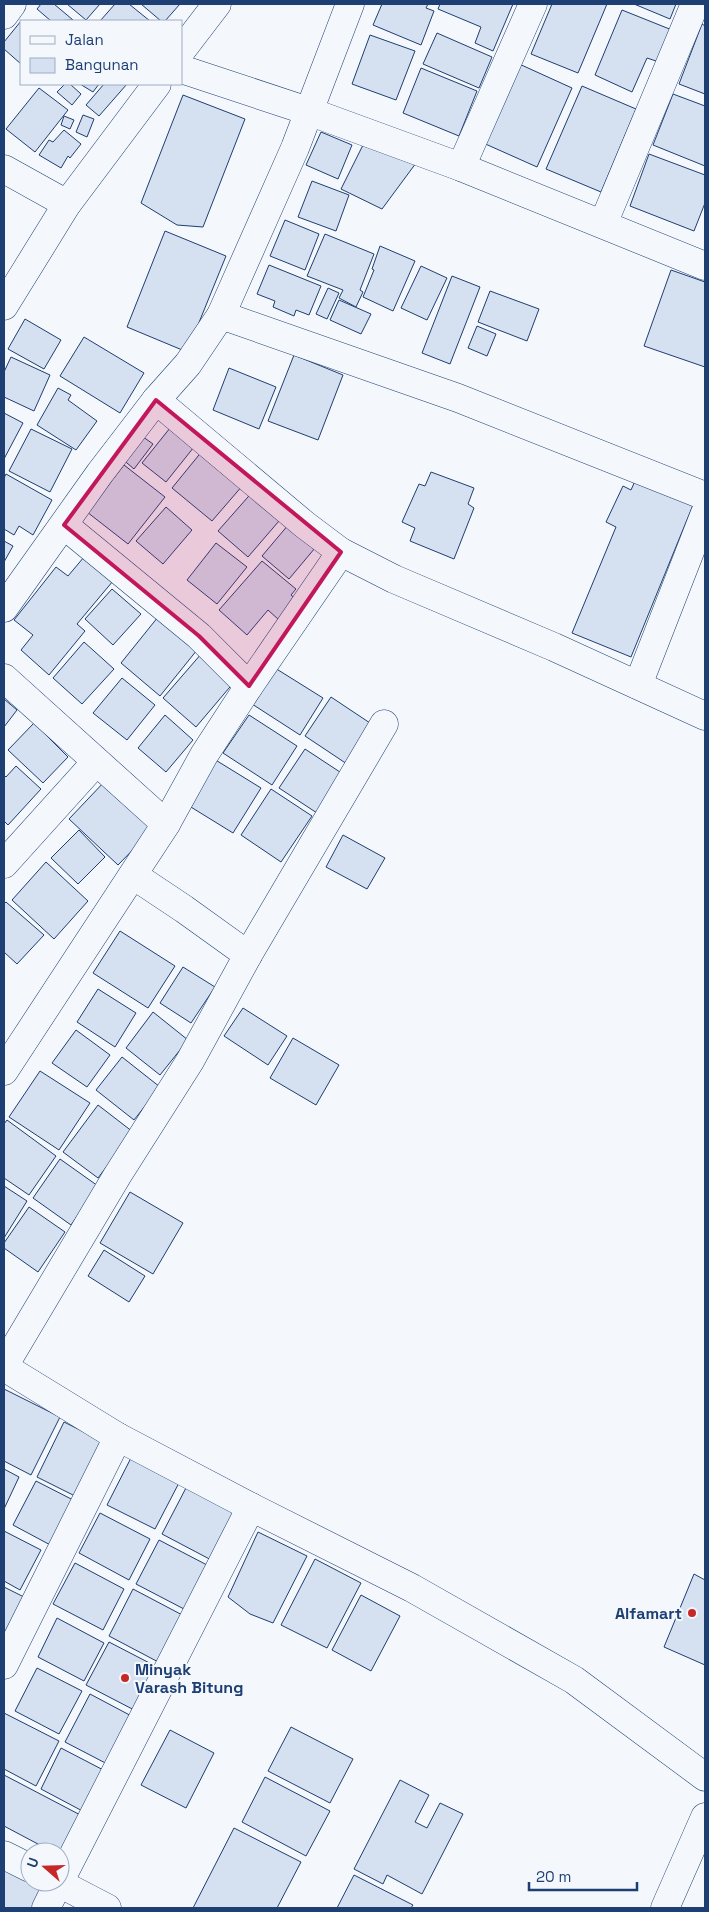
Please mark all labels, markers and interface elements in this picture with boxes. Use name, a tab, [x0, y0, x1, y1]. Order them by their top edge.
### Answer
legend	[20, 20, 182, 85]
text: Jalan	[65, 30, 104, 49]
text: Bangunan	[65, 55, 139, 74]
place label: Alfamart	[615, 1603, 682, 1624]
marker: Alfamart	[686, 1607, 698, 1619]
place label: Minyak Varash Bitung	[135, 1659, 243, 1698]
marker: Minyak Varash Bitung	[119, 1672, 131, 1684]
north arrow	[20, 1842, 70, 1892]
text: U	[23, 1855, 43, 1870]
scale bar	[529, 1860, 636, 1892]
text: 20 m	[536, 1867, 571, 1886]

